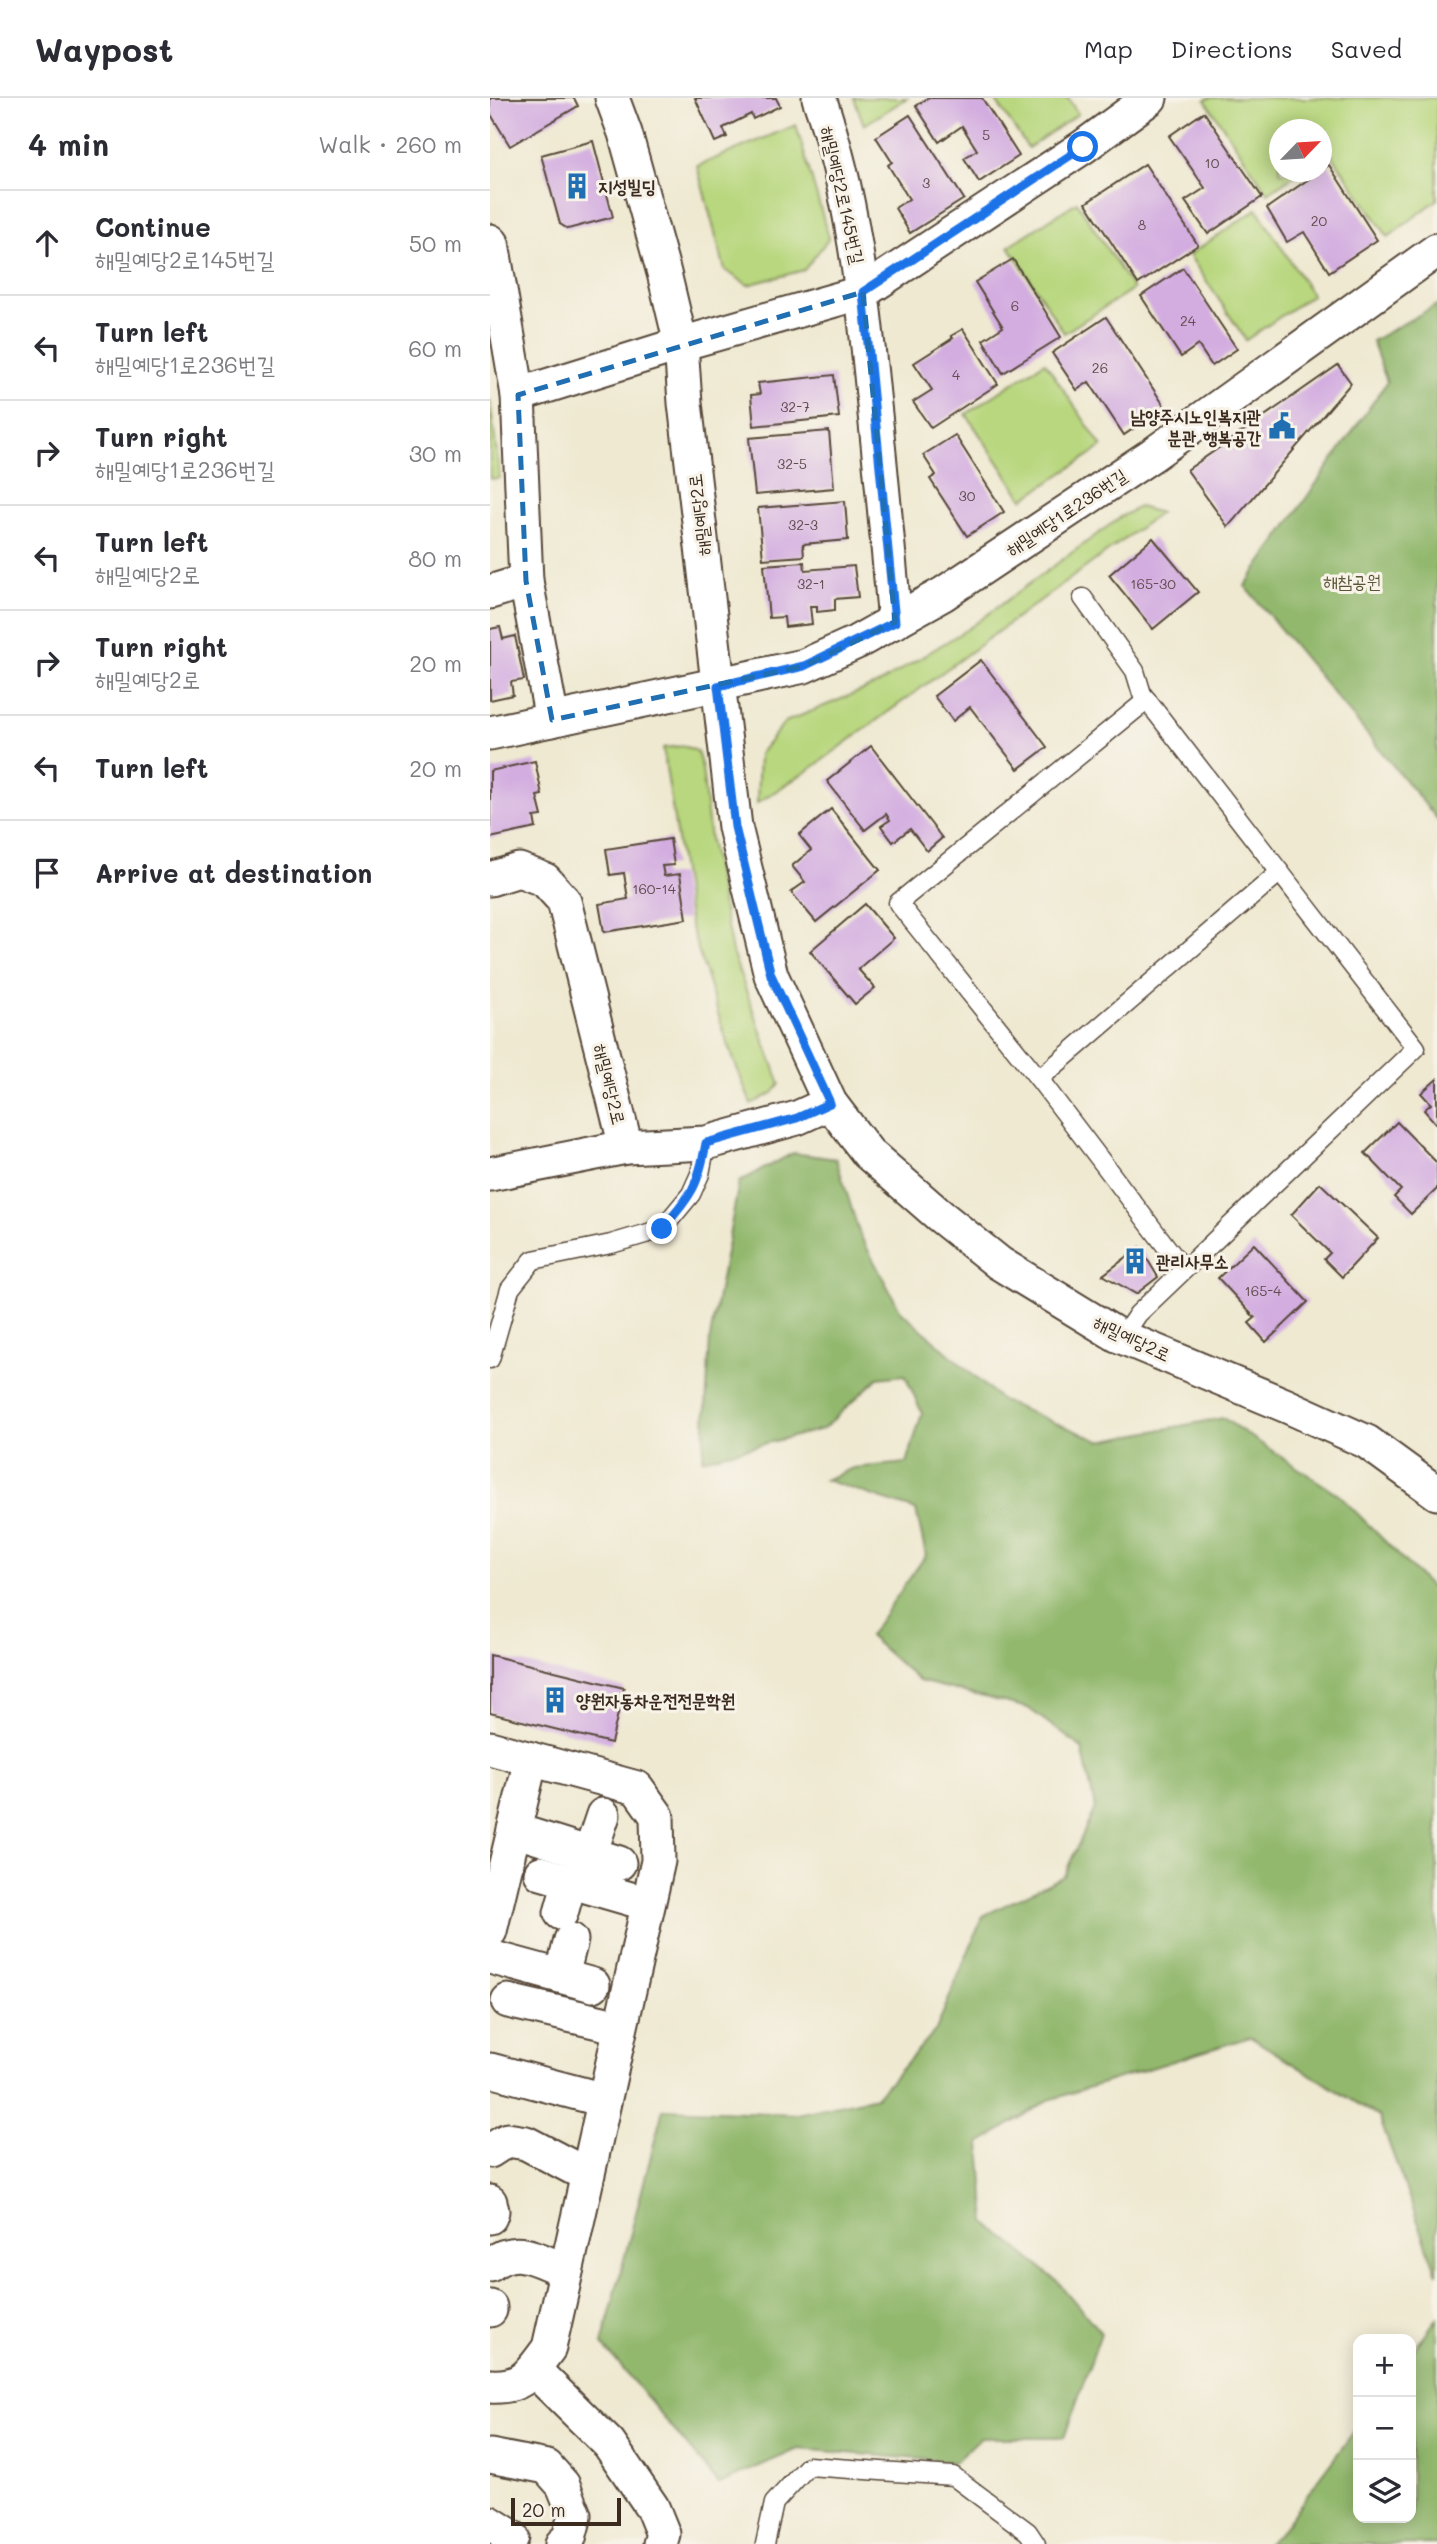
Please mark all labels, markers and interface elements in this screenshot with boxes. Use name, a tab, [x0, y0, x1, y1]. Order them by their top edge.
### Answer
text: Waypost	[35, 27, 173, 70]
text: Map	[1084, 33, 1133, 64]
text: Directions	[1171, 33, 1293, 64]
text: Saved	[1331, 33, 1402, 64]
north arrow	[1269, 119, 1332, 182]
text: 4 min	[28, 124, 109, 164]
street label: 해밀예당2로145번길	[816, 124, 871, 267]
house number: 5	[982, 125, 990, 144]
text: Walk · 260 m	[318, 129, 462, 159]
route start	[1067, 131, 1098, 162]
house number: 10	[1205, 153, 1220, 172]
building icon: 지성빌딩	[562, 171, 592, 201]
house number: 3	[922, 173, 930, 192]
place label: 지성빌딩	[598, 174, 656, 198]
text: Continue	[95, 210, 211, 244]
house number: 20	[1311, 211, 1328, 230]
house number: 8	[1138, 215, 1146, 234]
icon: ahead	[28, 224, 66, 262]
text: 50 m	[409, 228, 462, 258]
text: 해밀예당2로145번길	[95, 244, 275, 274]
house number: 6	[1011, 296, 1019, 315]
house number: 24	[1180, 311, 1197, 330]
text: Turn left	[95, 315, 208, 349]
icon: left	[28, 329, 66, 367]
text: 60 m	[408, 333, 462, 363]
text: 해밀예당1로236번길	[95, 349, 275, 379]
house number: 26	[1092, 358, 1108, 377]
house number: 4	[952, 365, 961, 384]
house number: 32-7	[780, 397, 810, 416]
place label: 남양주시노인복지관 분관 행복공간	[1131, 404, 1262, 449]
public building icon: 남양주시노인복지관 분관 행복공간	[1267, 411, 1297, 441]
text: Turn right	[95, 420, 228, 454]
icon: right	[28, 434, 66, 472]
text: 30 m	[409, 438, 462, 468]
text: 해밀예당1로236번길	[95, 454, 275, 484]
house number: 32-5	[777, 454, 807, 473]
street label: 해밀예당1로236번길	[1001, 462, 1132, 561]
street label: 해밀예당2로	[682, 473, 716, 557]
house number: 30	[959, 486, 976, 505]
house number: 32-3	[788, 515, 818, 534]
text: Turn left	[95, 525, 208, 559]
icon: left	[28, 539, 66, 577]
text: 80 m	[408, 543, 462, 573]
text: 해밀예당2로	[95, 559, 200, 589]
park label: 해참공원	[1323, 569, 1381, 593]
house number: 32-1	[797, 574, 825, 593]
house number: 165-30	[1130, 574, 1176, 593]
text: Turn right	[95, 630, 228, 664]
icon: right	[28, 644, 66, 682]
text: 20 m	[409, 648, 462, 678]
text: 해밀예당2로	[95, 664, 200, 694]
icon: left	[28, 749, 66, 787]
text: Turn left	[95, 751, 208, 785]
text: 20 m	[409, 753, 462, 783]
icon: arrive	[28, 854, 66, 892]
text: Arrive at destination	[95, 856, 372, 890]
house number: 160-14	[632, 879, 677, 898]
street label: 해밀예당2로	[588, 1041, 632, 1127]
route end	[646, 1213, 677, 1244]
building icon: 관리사무소	[1120, 1246, 1150, 1276]
place label: 관리사무소	[1156, 1249, 1228, 1273]
house number: 165-4	[1244, 1281, 1282, 1300]
street label: 해밀예당2로	[1090, 1310, 1174, 1366]
building icon: 양원자동차운전전문학원	[540, 1685, 570, 1715]
place label: 양원자동차운전전문학원	[576, 1688, 735, 1712]
map controls	[1353, 2334, 1416, 2523]
button: +	[1353, 2334, 1416, 2397]
button: −	[1353, 2397, 1416, 2460]
button: layers	[1353, 2460, 1416, 2523]
scale bar	[511, 2495, 621, 2527]
text: 20 m	[522, 2497, 566, 2522]

